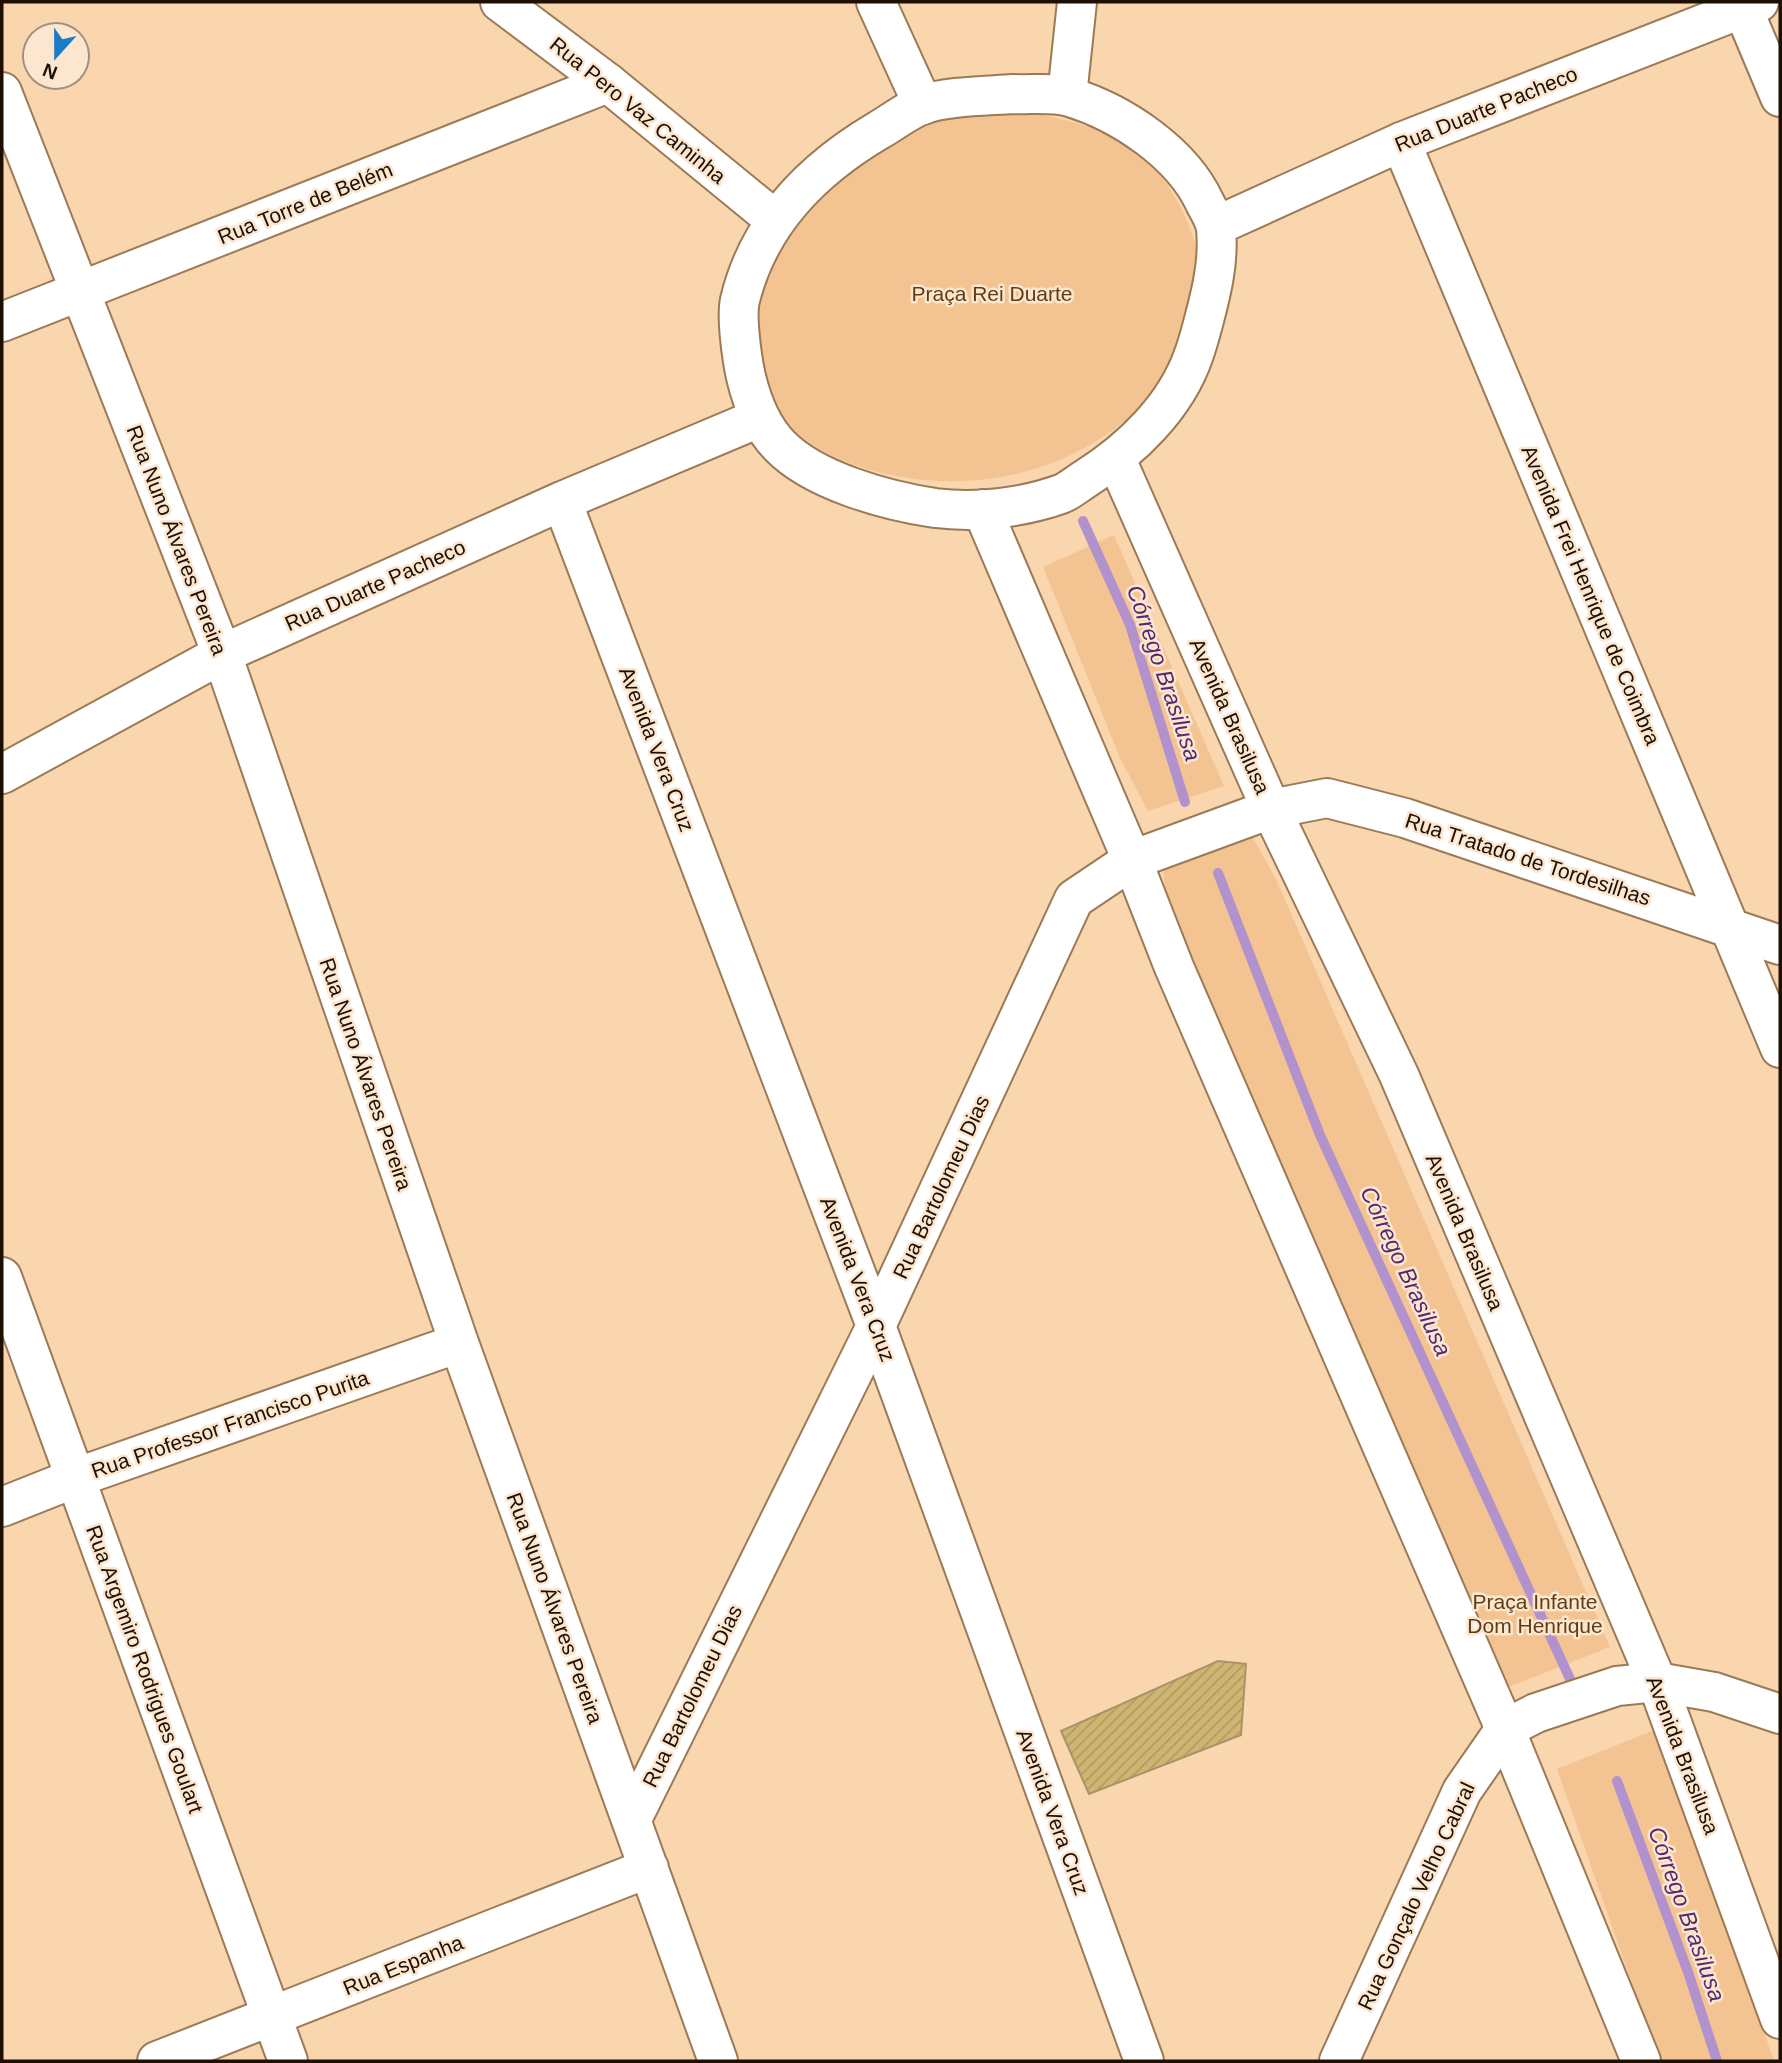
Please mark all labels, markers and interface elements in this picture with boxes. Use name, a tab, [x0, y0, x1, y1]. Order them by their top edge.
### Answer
north arrow	[21, 21, 91, 91]
street label: Rua Pero Vaz Caminha	[546, 32, 731, 188]
text: N	[40, 59, 60, 84]
street label: Rua Duarte Pacheco	[1391, 62, 1581, 156]
street label: Rua Torre de Belém	[214, 157, 396, 249]
park label: Praça Rei Duarte	[911, 282, 1073, 305]
street label: Rua Nuno Álvares Pereira	[123, 422, 232, 658]
street label: Avenida Frei Henrique de Coimbra	[1517, 442, 1665, 748]
street label: Rua Duarte Pacheco	[281, 535, 469, 635]
water label: Córrego Brasilusa	[1122, 582, 1206, 764]
street label: Avenida Brasilusa	[1185, 635, 1275, 798]
street label: Avenida Vera Cruz	[615, 663, 699, 835]
street label: Rua Tratado de Tordesilhas	[1402, 808, 1654, 910]
street label: Rua Nuno Álvares Pereira	[315, 955, 417, 1193]
street label: Rua Bartolomeu Dias	[888, 1092, 994, 1282]
street label: Avenida Brasilusa	[1422, 1150, 1508, 1314]
water label: Córrego Brasilusa	[1355, 1182, 1457, 1360]
street label: Avenida Vera Cruz	[816, 1193, 900, 1365]
street label: Rua Professor Francisco Purita	[88, 1366, 372, 1482]
street label: Rua Nuno Álvares Pereira	[502, 1489, 608, 1727]
street label: Rua Argemiro Rodrigues Goulart	[82, 1522, 208, 1816]
park label: Praça Infante Dom Henrique	[1467, 1590, 1603, 1637]
street label: Rua Bartolomeu Dias	[638, 1601, 746, 1791]
street label: Avenida Brasilusa	[1642, 1673, 1724, 1838]
street label: Avenida Vera Cruz	[1012, 1726, 1094, 1898]
street label: Rua Gonçalo Velho Cabral	[1353, 1778, 1479, 2014]
water label: Córrego Brasilusa	[1643, 1823, 1731, 2005]
street label: Rua Espanha	[340, 1930, 467, 1999]

